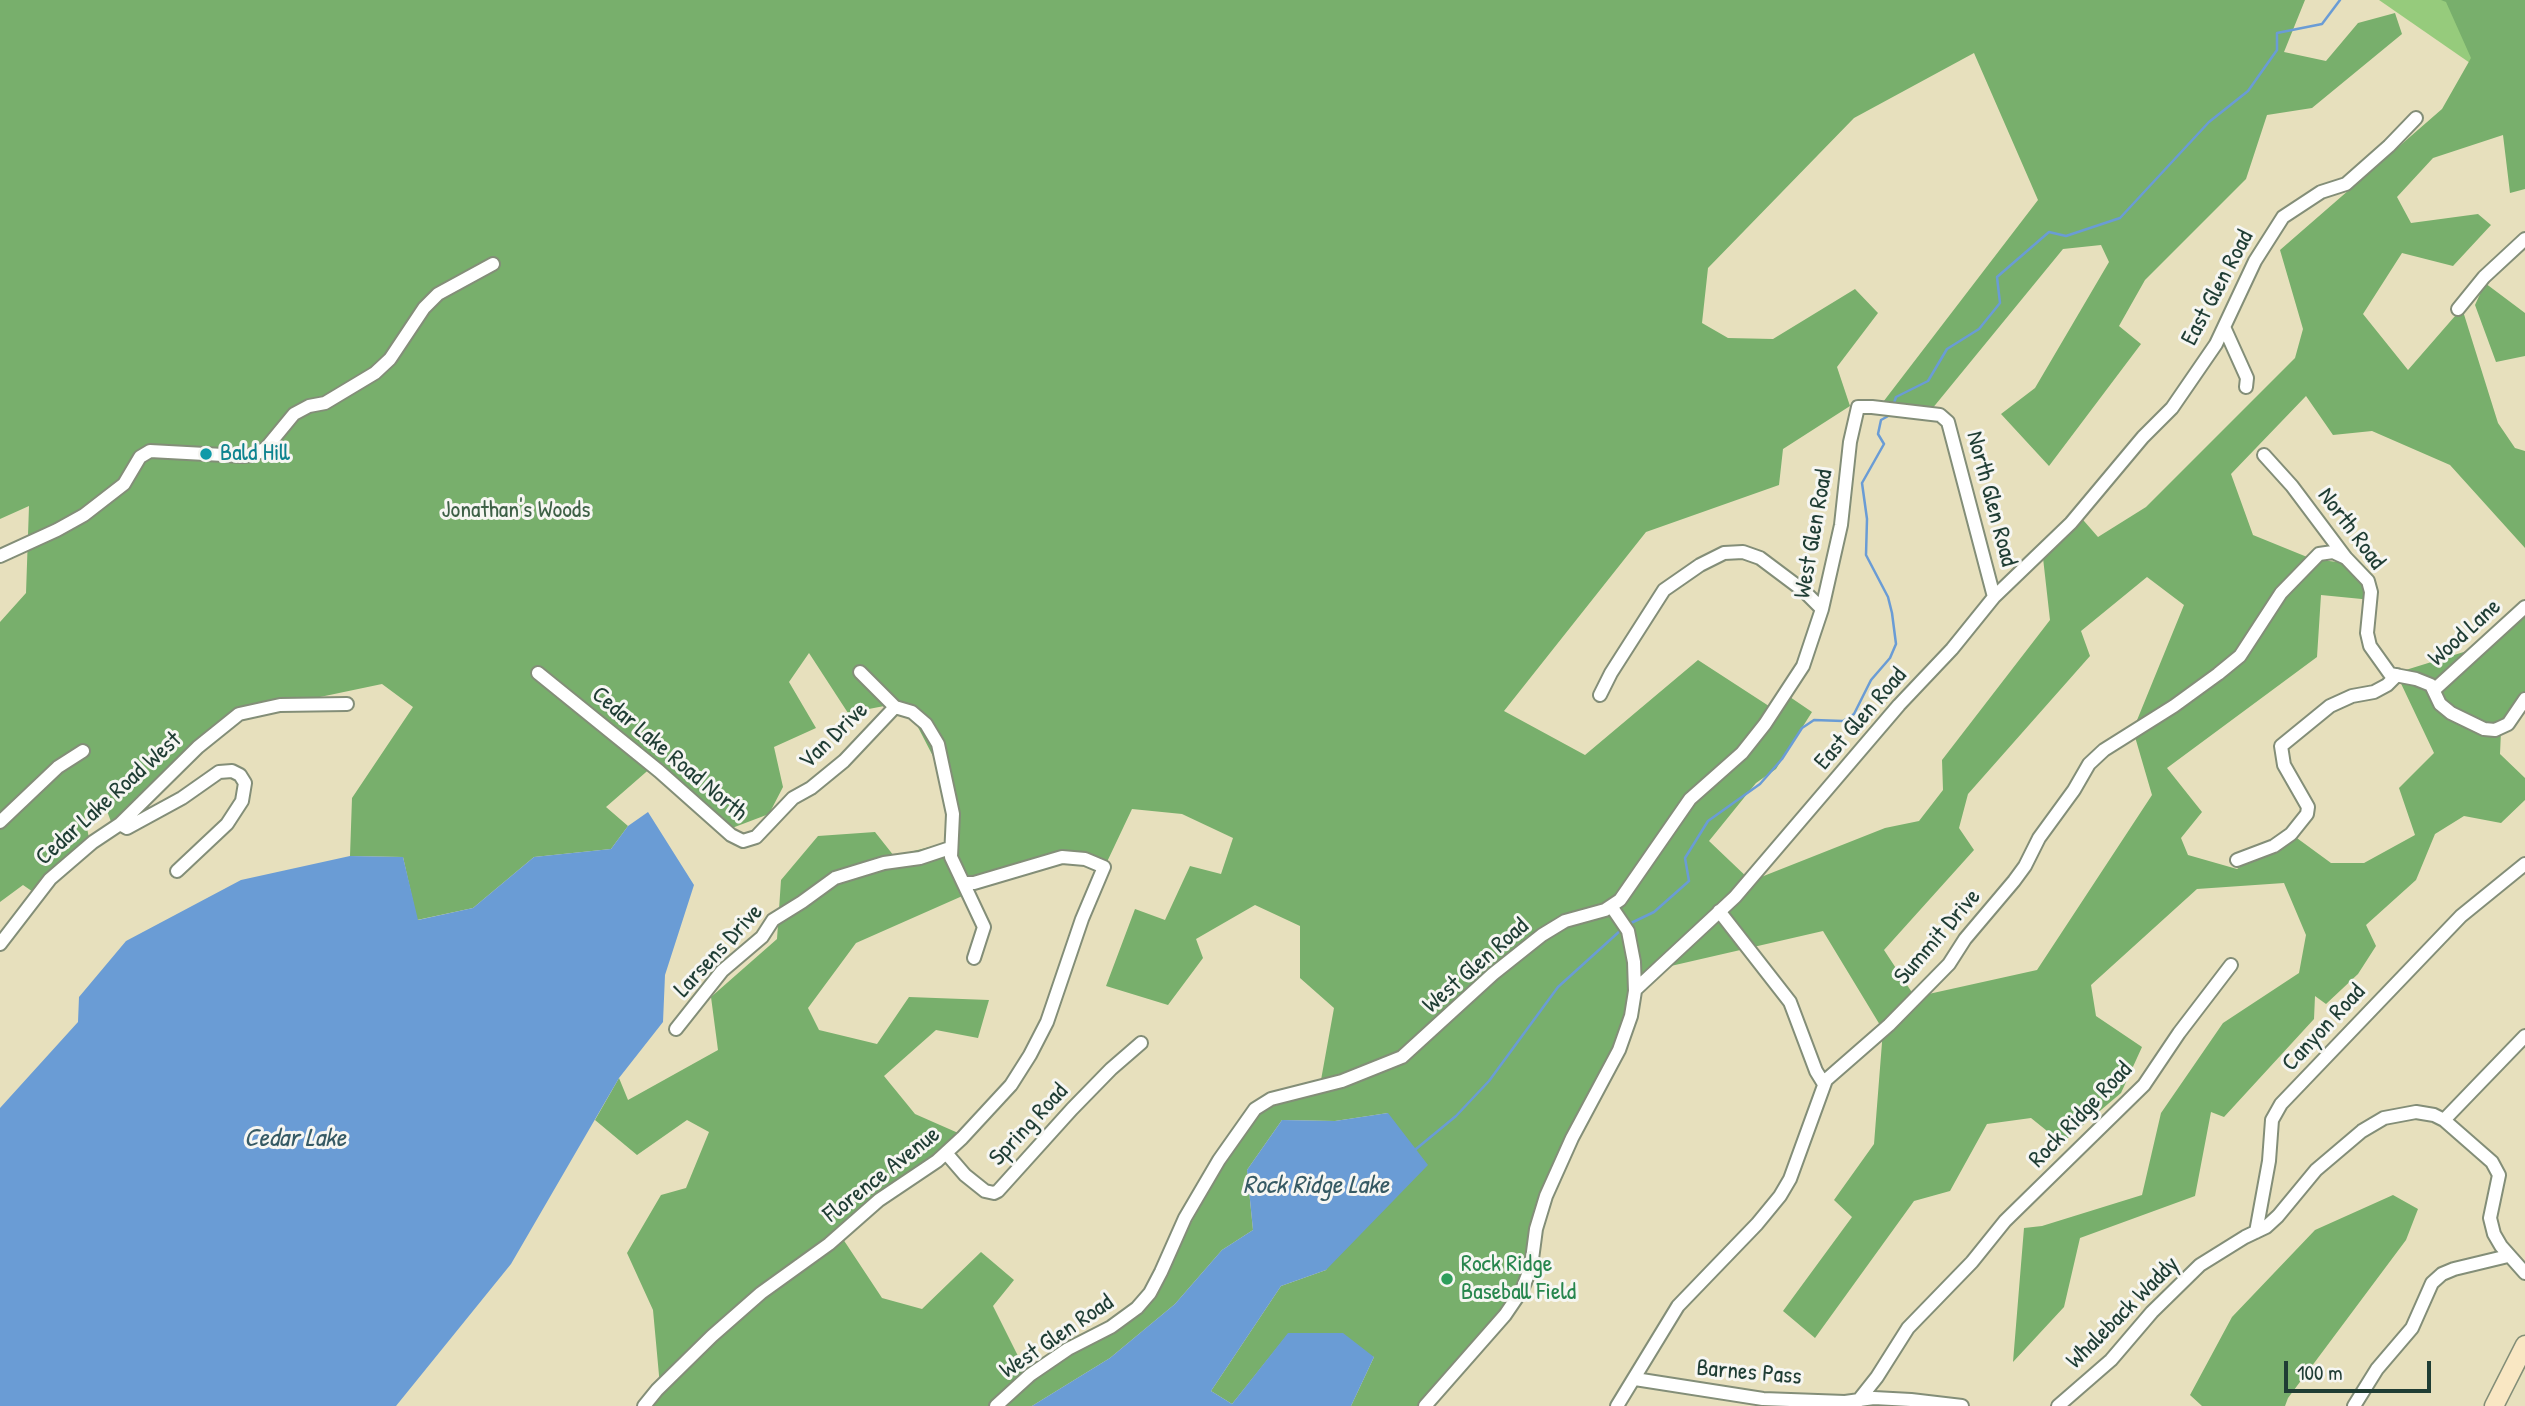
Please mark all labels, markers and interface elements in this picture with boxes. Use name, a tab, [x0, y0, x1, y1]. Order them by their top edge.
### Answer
street label: East Glen Road	[2176, 226, 2260, 350]
street label: North Glen Road	[1959, 428, 2023, 570]
place label: Bald Hill	[220, 440, 290, 468]
marker: Bald Hill	[198, 446, 214, 462]
street label: West Glen Road	[1788, 467, 1840, 601]
street label: North Road	[2311, 482, 2391, 576]
park label: Jonathan's Woods	[442, 497, 590, 525]
street label: Wood Lane	[2423, 593, 2507, 673]
street label: East Glen Road	[1809, 662, 1913, 776]
street label: Cedar Lake Road North	[585, 680, 753, 828]
street label: Van Drive	[794, 696, 874, 776]
street label: Cedar Lake Road West	[30, 726, 188, 872]
street label: Summit Drive	[1889, 883, 1987, 991]
street label: Larsens Drive	[669, 898, 769, 1004]
street label: West Glen Road	[1417, 912, 1535, 1020]
street label: Canyon Road	[2276, 978, 2372, 1078]
street label: Rock Ridge Road	[2023, 1056, 2139, 1174]
street label: Spring Road	[984, 1078, 1074, 1172]
street label: Florence Avenue	[818, 1121, 946, 1229]
water label: Cedar Lake	[244, 1123, 346, 1155]
water label: Rock Ridge Lake	[1243, 1170, 1389, 1202]
place label: Rock Ridge Baseball Field	[1461, 1251, 1576, 1307]
street label: Whaleback Waddy	[2061, 1251, 2185, 1375]
marker: Rock Ridge Baseball Field	[1439, 1271, 1455, 1287]
street label: West Glen Road	[995, 1289, 1119, 1385]
scale bar	[2287, 1346, 2434, 1390]
street label: Barnes Pass	[1695, 1354, 1803, 1392]
text: 100 m	[2297, 1358, 2343, 1387]

